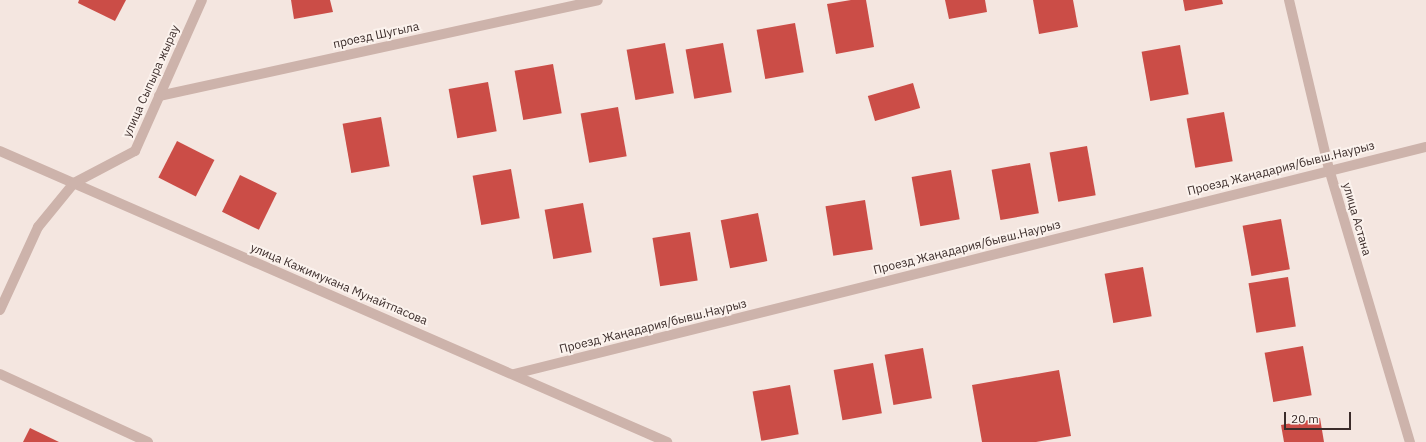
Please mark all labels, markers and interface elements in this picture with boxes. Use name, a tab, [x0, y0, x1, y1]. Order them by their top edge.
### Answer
street label: проезд Шугыла	[332, 19, 420, 51]
street label: улица Сыпыра жырау	[120, 23, 182, 139]
street label: Проезд Жаңадария/бывш.Наурыз	[1186, 138, 1376, 198]
street label: улица Астана	[1340, 181, 1374, 257]
street label: Проезд Жаңадария/бывш.Наурыз	[872, 217, 1062, 277]
street label: улица Кажимукана Мунайтпасова	[248, 240, 430, 328]
street label: Проезд Жаңадария/бывш.Наурыз	[558, 296, 748, 356]
scale bar	[1286, 404, 1353, 430]
text: 20 m	[1291, 411, 1319, 426]

